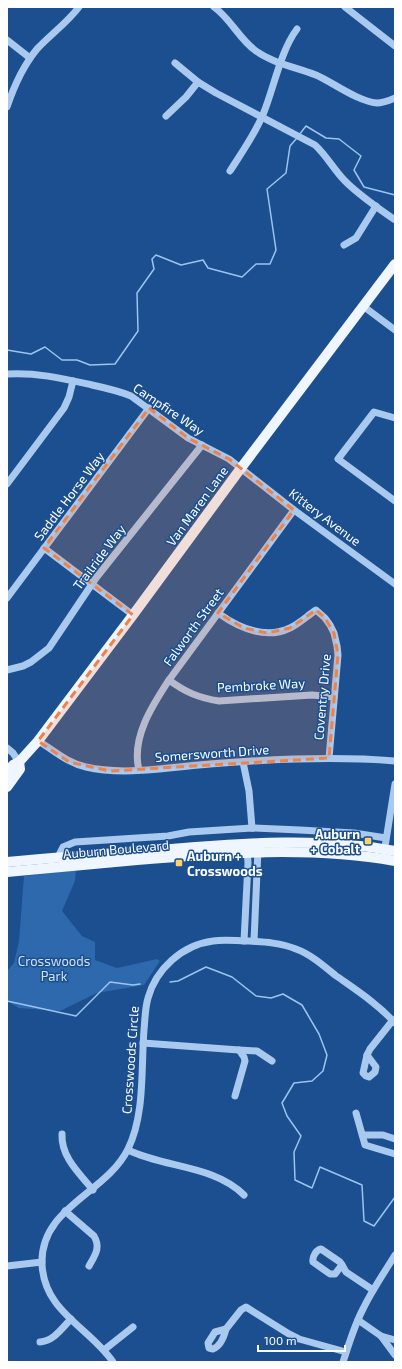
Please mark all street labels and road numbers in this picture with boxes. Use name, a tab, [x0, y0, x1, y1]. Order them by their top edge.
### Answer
street label: Campfire Way	[130, 379, 208, 439]
street label: Saddle Horse Way	[30, 448, 108, 543]
street label: Van Maren Lane	[163, 463, 231, 549]
street label: Kittery Avenue	[286, 485, 364, 549]
street label: Trailride Way	[69, 521, 129, 593]
street label: Falworth Street	[159, 585, 227, 669]
street label: Coventry Drive	[310, 653, 334, 741]
street label: Pembroke Way	[217, 675, 306, 695]
street label: Somersworth Drive	[154, 741, 270, 765]
street label: Auburn Boulevard	[62, 836, 170, 862]
street label: Crosswoods Circle	[118, 1005, 142, 1115]

